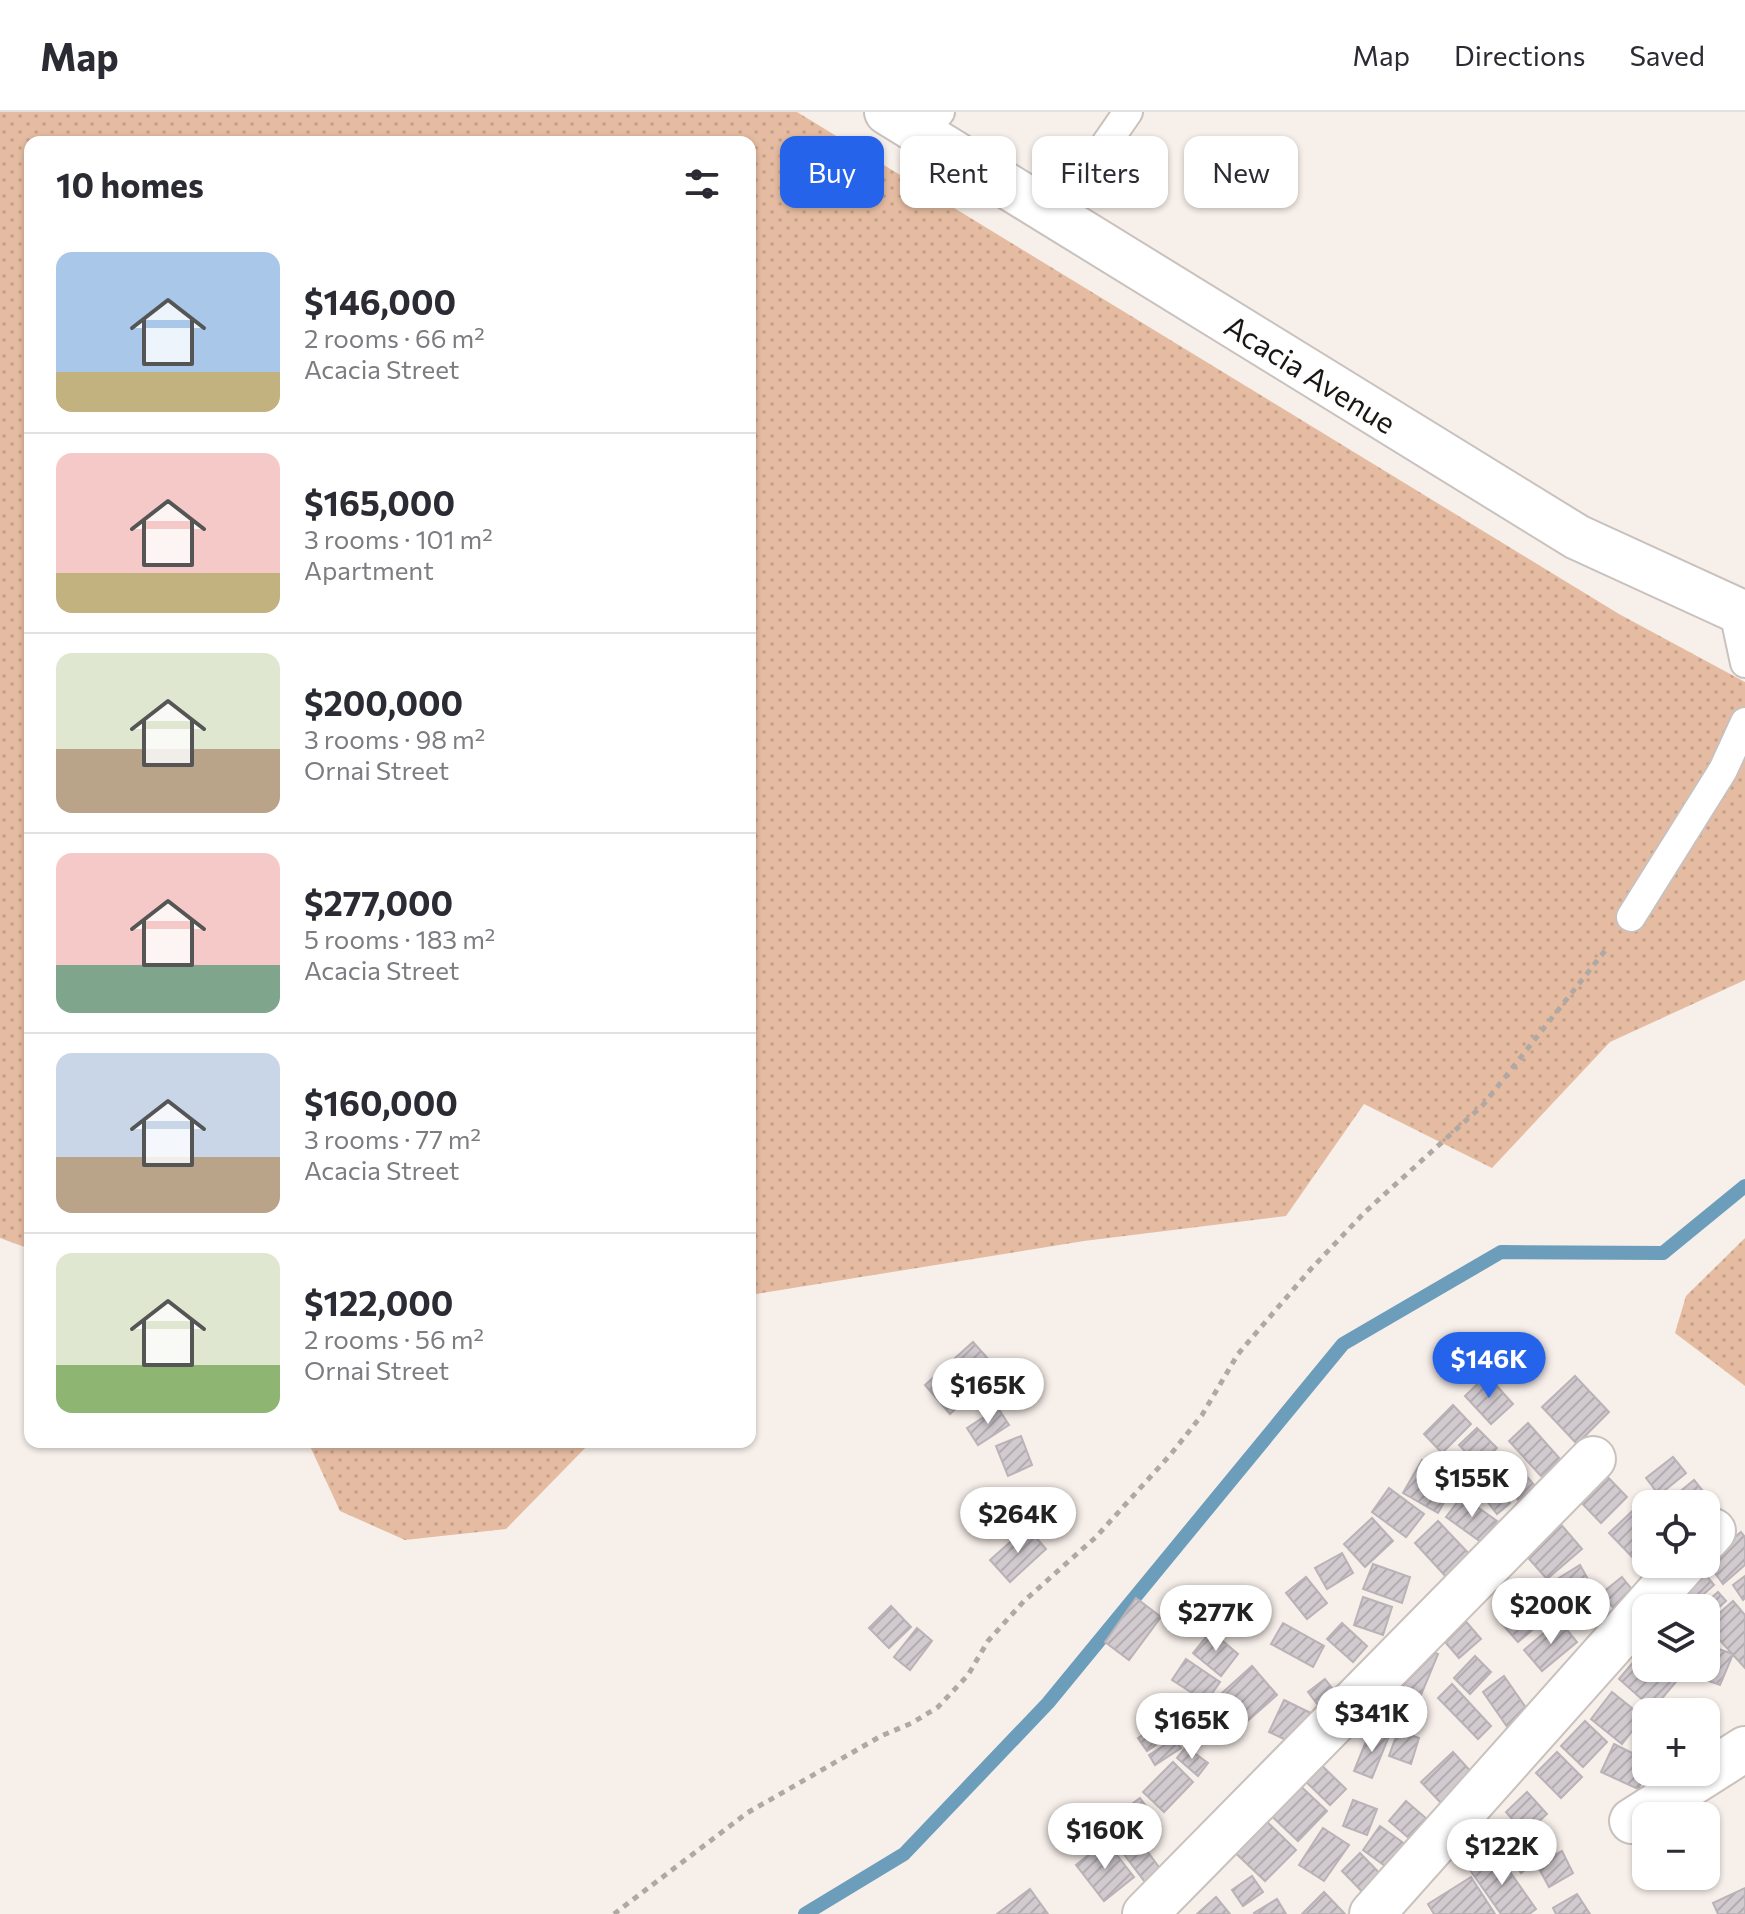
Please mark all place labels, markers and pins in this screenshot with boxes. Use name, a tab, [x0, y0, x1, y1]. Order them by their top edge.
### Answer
pin: $146K	[1433, 1332, 1545, 1400]
pin: $165K	[932, 1358, 1044, 1426]
pin: $155K	[1416, 1451, 1528, 1519]
pin: $264K	[962, 1487, 1074, 1555]
pin: $200K	[1495, 1578, 1607, 1646]
pin: $277K	[1160, 1585, 1272, 1653]
pin: $341K	[1316, 1686, 1428, 1754]
pin: $165K	[1136, 1693, 1248, 1761]
pin: $160K	[1049, 1803, 1161, 1871]
pin: $122K	[1446, 1819, 1558, 1887]

